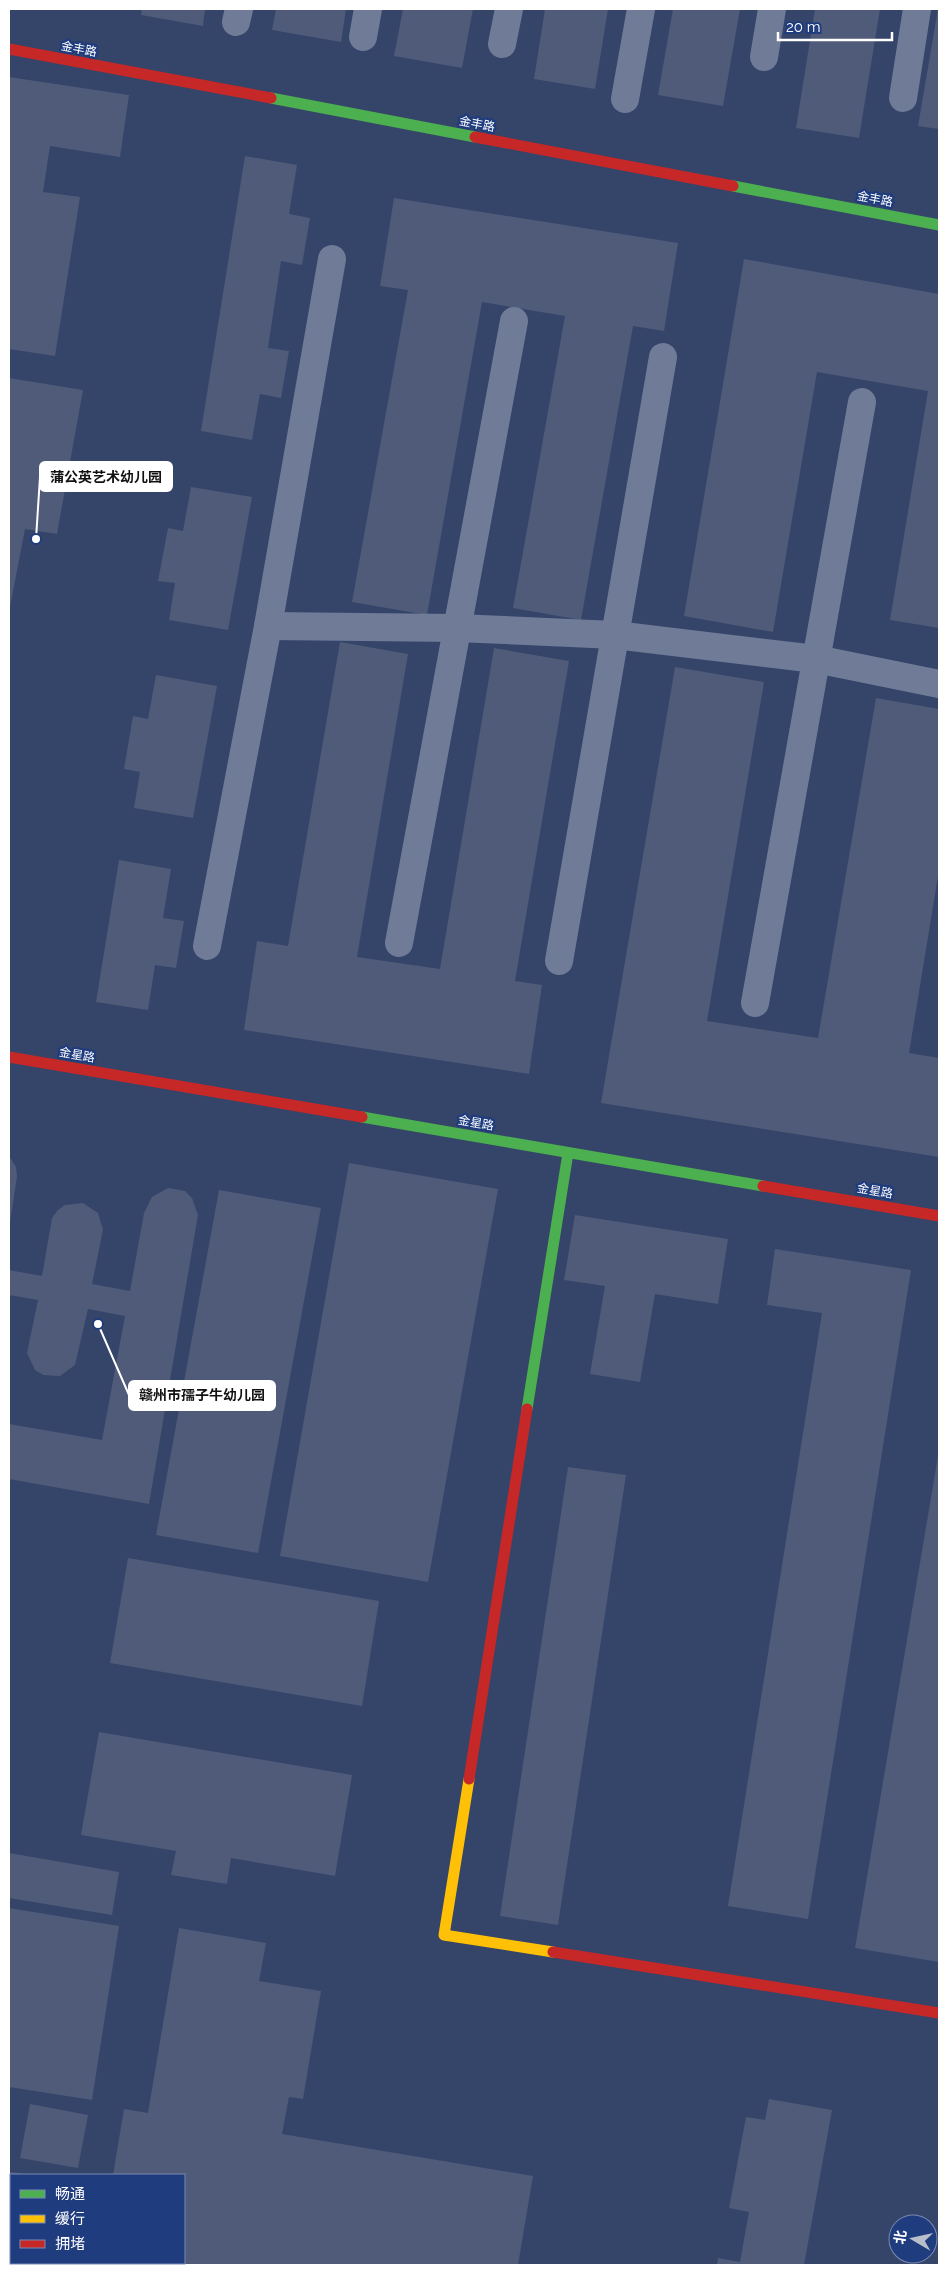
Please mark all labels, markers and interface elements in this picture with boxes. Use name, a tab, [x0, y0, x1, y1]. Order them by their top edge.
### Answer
scale bar	[778, 10, 892, 42]
text: 20 m	[786, 18, 821, 36]
street label: 金丰路	[60, 39, 98, 59]
street label: 金丰路	[458, 114, 496, 134]
street label: 金丰路	[856, 189, 894, 209]
callout: 蒲公英艺术幼儿园	[40, 462, 172, 491]
text: 蒲公英艺术幼儿园	[50, 469, 162, 485]
street label: 金星路	[58, 1045, 96, 1065]
street label: 金星路	[457, 1113, 495, 1133]
street label: 金星路	[856, 1181, 894, 1201]
callout: 赣州市孺子牛幼儿园	[129, 1381, 275, 1410]
text: 赣州市孺子牛幼儿园	[139, 1387, 265, 1403]
legend	[10, 2174, 185, 2264]
text: 畅通	[55, 2185, 85, 2203]
text: 缓行	[55, 2210, 85, 2228]
north arrow	[888, 2214, 938, 2264]
text: 北	[891, 2229, 909, 2245]
text: 拥堵	[55, 2235, 85, 2253]

